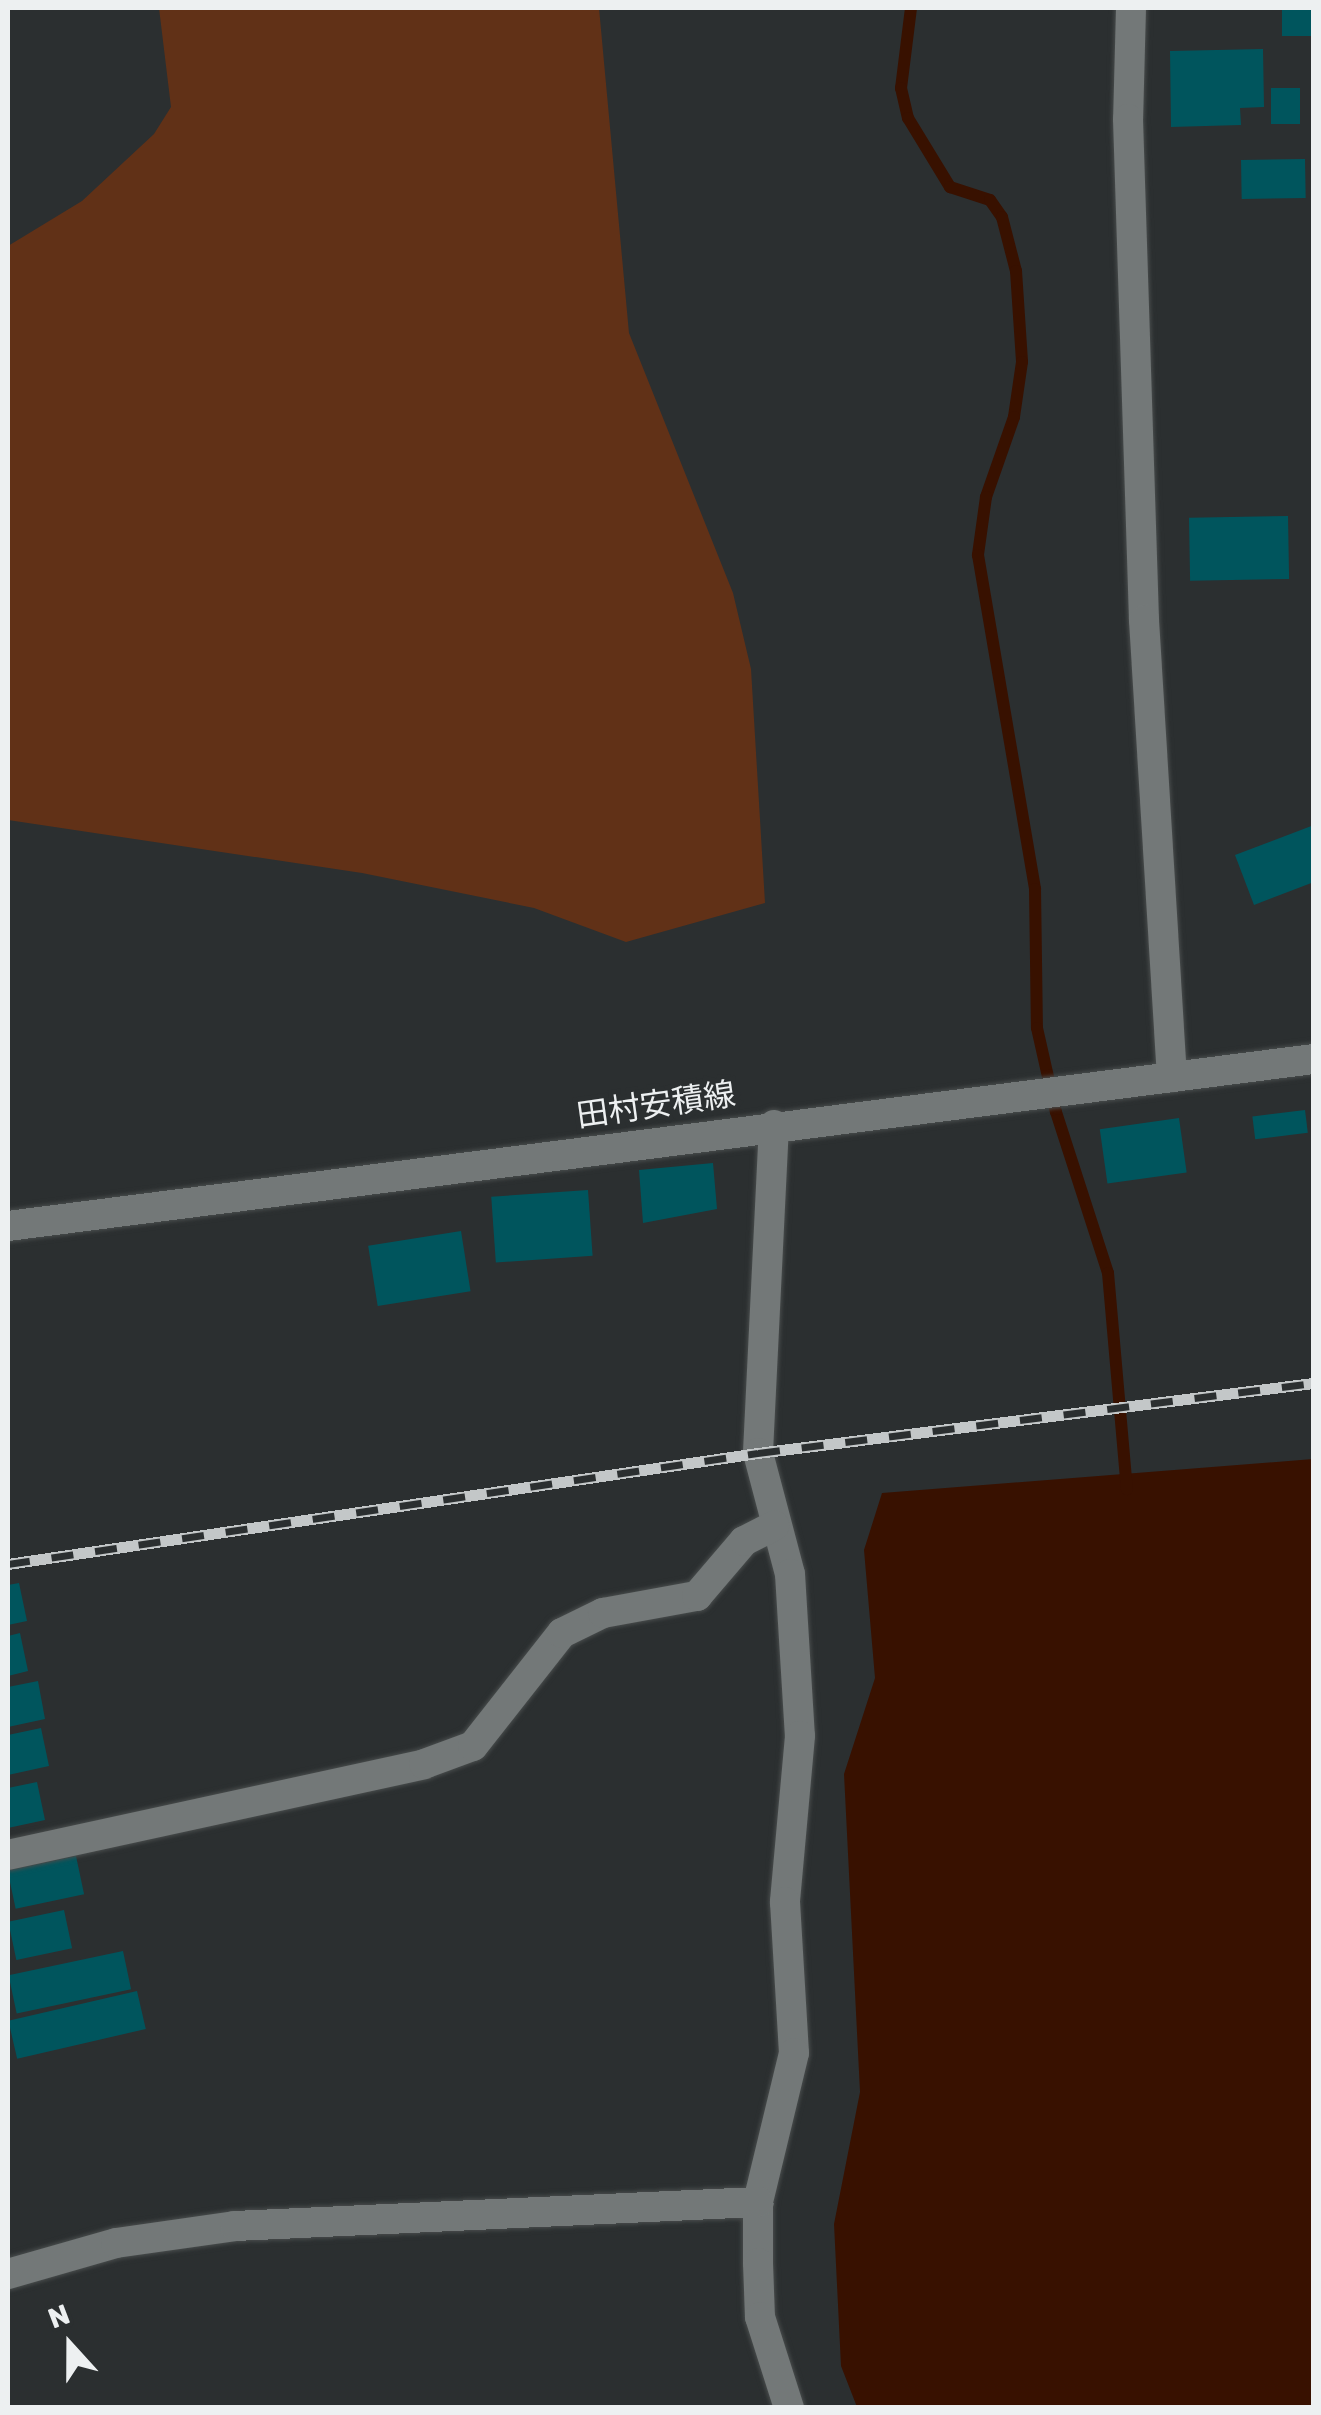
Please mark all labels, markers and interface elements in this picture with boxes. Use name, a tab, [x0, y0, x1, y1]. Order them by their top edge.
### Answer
street label: 田村安積線	[574, 1075, 738, 1135]
north arrow	[20, 2295, 120, 2395]
text: N	[44, 2298, 74, 2336]

